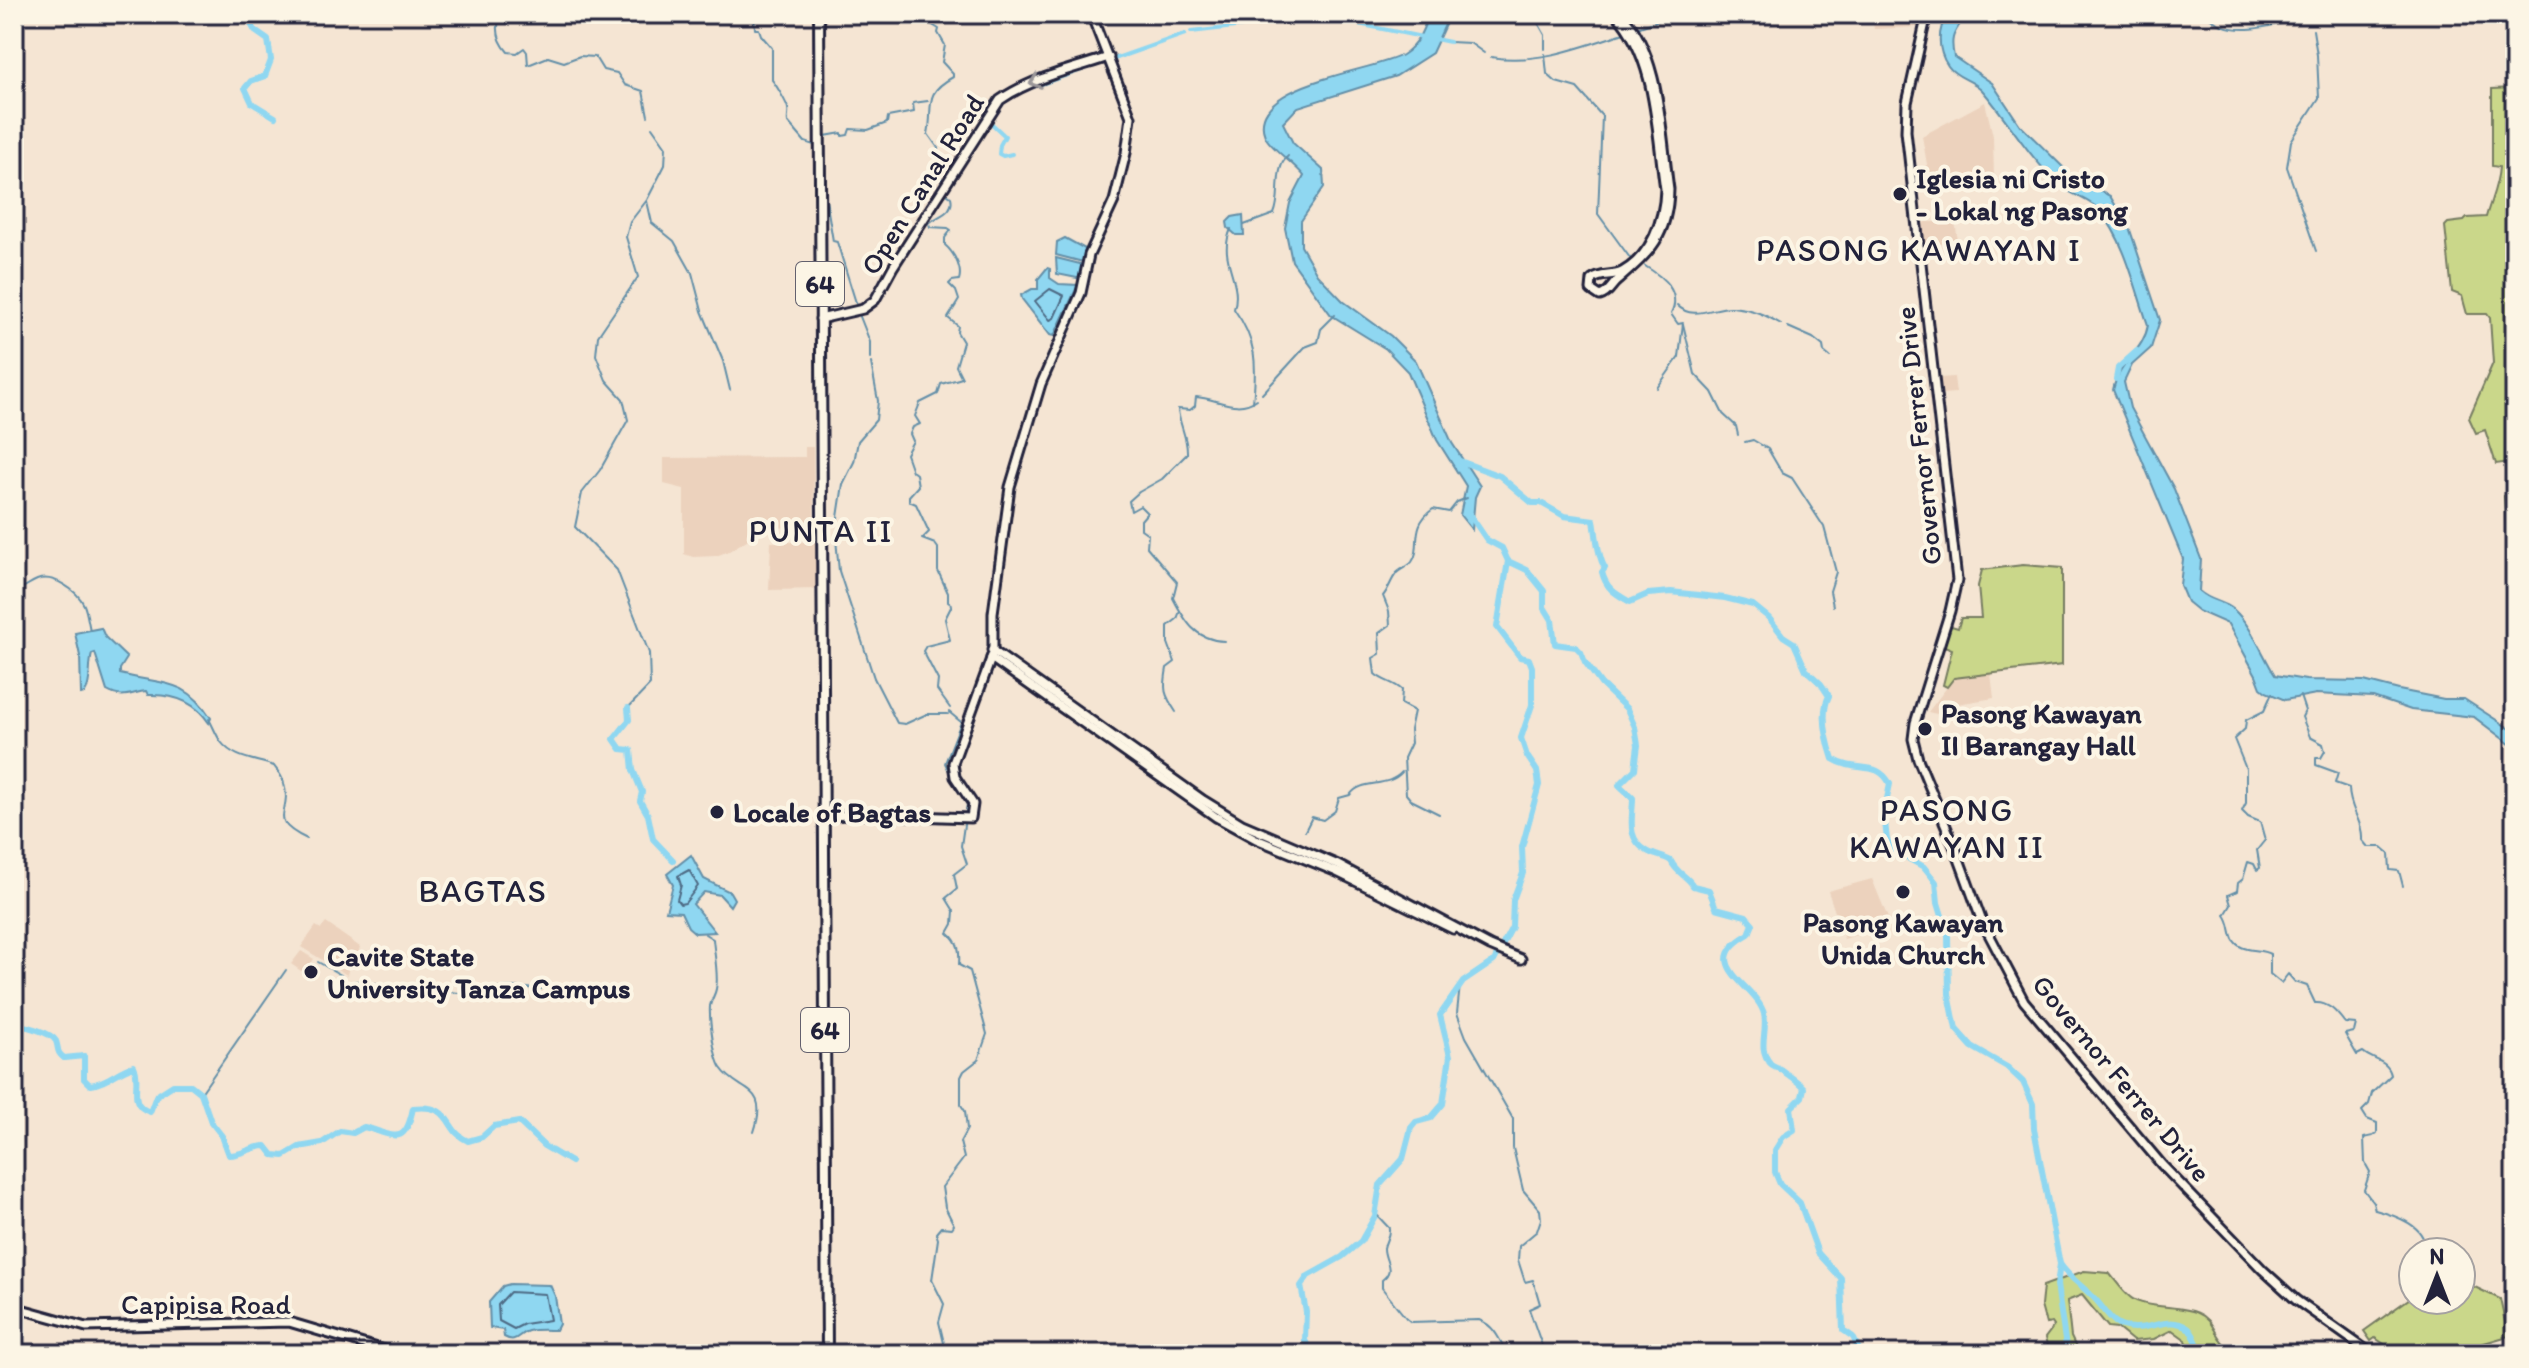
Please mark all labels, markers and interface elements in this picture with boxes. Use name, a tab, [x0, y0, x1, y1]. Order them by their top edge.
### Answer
one-way arrow	[1029, 72, 1043, 89]
street label: Open Canal Road	[853, 87, 991, 281]
place label: Iglesia ni Cristo - Lokal ng Pasong	[1916, 161, 2128, 227]
marker: Iglesia ni Cristo - Lokal ng Pasong	[1891, 185, 1909, 203]
district label: PASONG KAWAYAN I	[1756, 231, 2082, 269]
road number: 64	[796, 262, 844, 306]
street label: Governor Ferrer Drive	[1888, 305, 1948, 567]
district label: PUNTA II	[749, 512, 893, 550]
place label: Pasong Kawayan II Barangay Hall	[1941, 696, 2142, 762]
marker: Pasong Kawayan II Barangay Hall	[1916, 720, 1934, 738]
district label: PASONG KAWAYAN II	[1849, 791, 2045, 866]
place label: Locale of Bagtas	[733, 795, 931, 829]
marker: Locale of Bagtas	[708, 803, 726, 821]
district label: BAGTAS	[418, 872, 548, 910]
marker: Pasong Kawayan Unida Church	[1894, 883, 1912, 901]
place label: Pasong Kawayan Unida Church	[1803, 905, 2003, 971]
place label: Cavite State University Tanza Campus	[327, 939, 631, 1005]
marker: Cavite State University Tanza Campus	[302, 963, 320, 981]
street label: Governor Ferrer Drive	[2026, 968, 2218, 1188]
road number: 64	[801, 1008, 849, 1052]
north arrow	[2397, 1236, 2477, 1316]
text: N	[2430, 1243, 2444, 1270]
street label: Capipisa Road	[121, 1287, 292, 1321]

